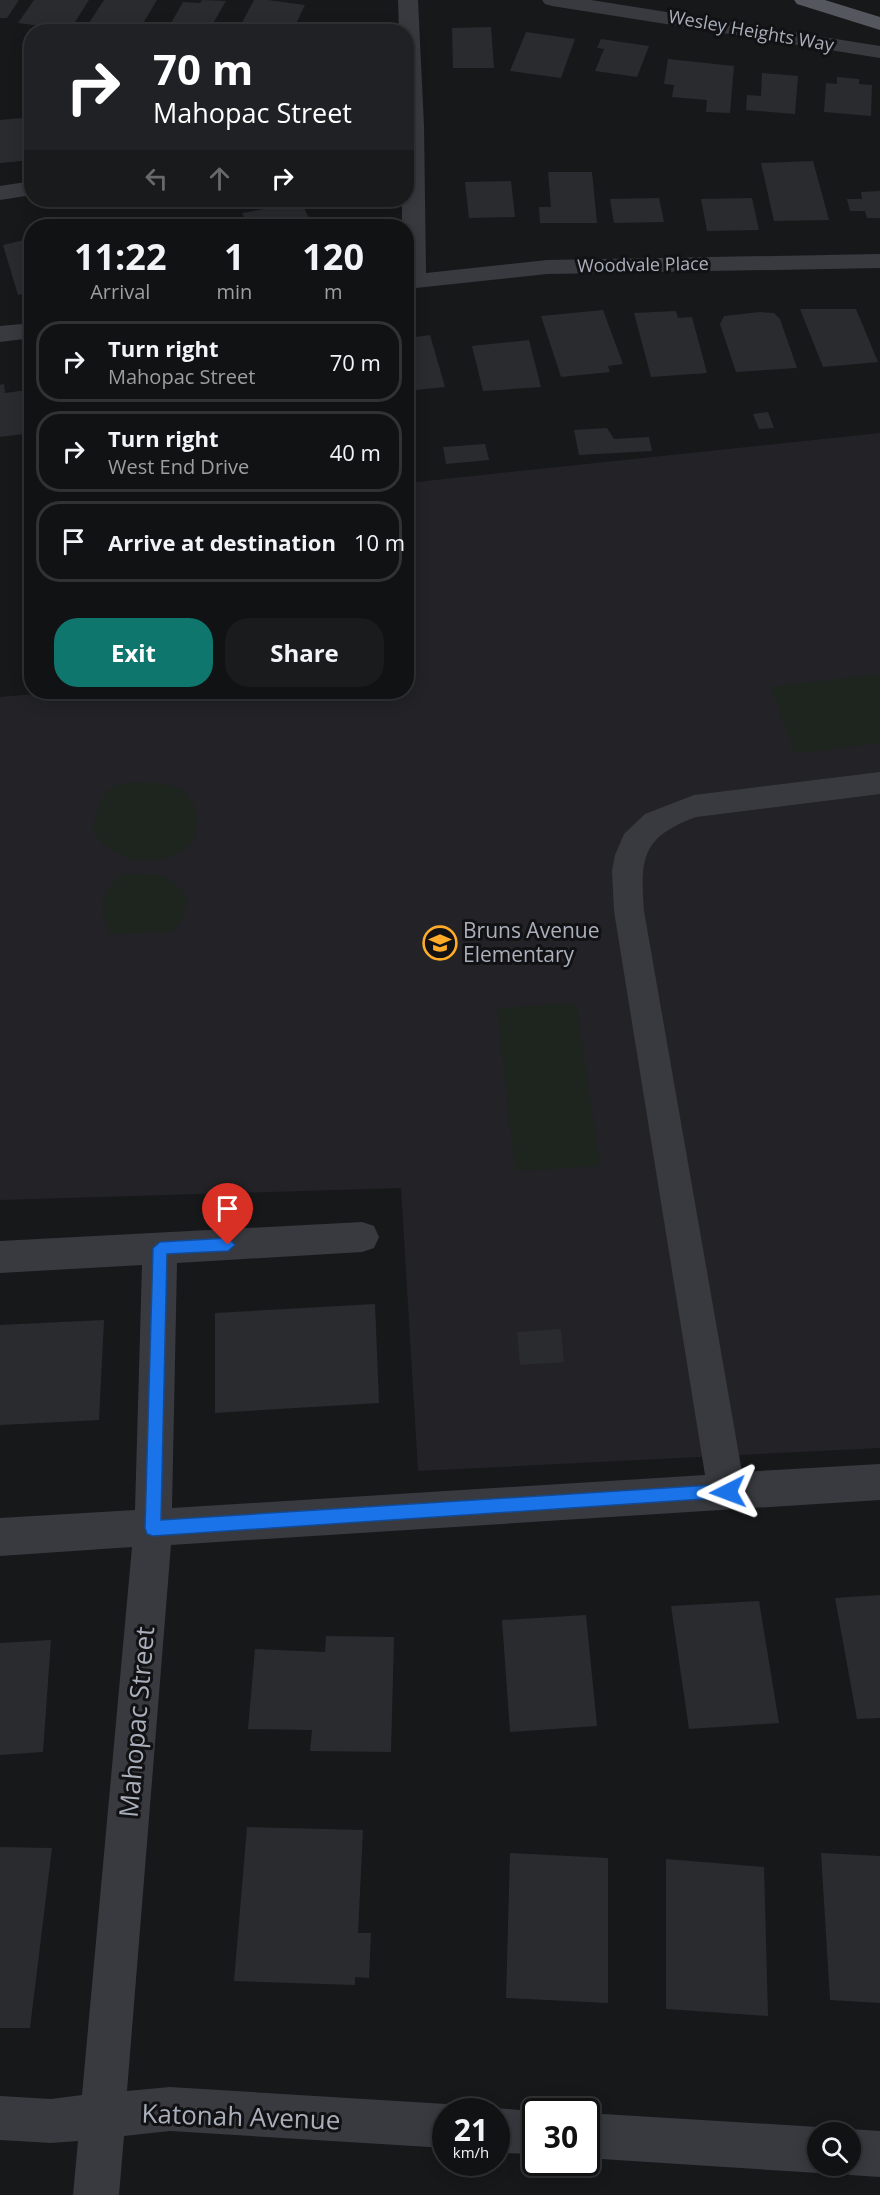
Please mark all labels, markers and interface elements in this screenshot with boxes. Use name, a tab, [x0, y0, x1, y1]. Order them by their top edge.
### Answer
street label: Wesley Heights Way	[667, 4, 837, 57]
text: 70 m	[153, 40, 253, 97]
icon: right	[54, 48, 132, 126]
text: Mahopac Street	[153, 94, 352, 131]
icon: left	[140, 162, 173, 195]
icon: ahead	[203, 162, 236, 195]
icon: right	[266, 162, 299, 195]
text: 11:22	[74, 232, 167, 281]
text: 1	[224, 232, 245, 281]
text: 120	[302, 232, 364, 281]
street label: Woodvale Place	[577, 251, 709, 277]
text: Arrival	[90, 278, 150, 305]
text: min	[216, 278, 252, 305]
text: m	[324, 278, 342, 305]
text: Turn right	[108, 333, 219, 363]
icon: right	[57, 345, 90, 378]
text: 70 m	[330, 347, 381, 377]
text: Mahopac Street	[108, 363, 255, 390]
text: Turn right	[108, 423, 219, 453]
icon: right	[57, 435, 90, 468]
text: 40 m	[330, 437, 381, 467]
text: West End Drive	[108, 453, 249, 480]
icon: arrive	[57, 525, 90, 558]
text: Arrive at destination	[108, 527, 336, 557]
text: 10 m	[354, 527, 405, 557]
button: Exit	[54, 618, 213, 687]
button: Share	[225, 618, 384, 687]
place label: Bruns Avenue Elementary	[463, 916, 599, 968]
school or university icon: Bruns Avenue Elementary	[422, 925, 458, 961]
pin	[202, 1183, 253, 1245]
icon: arrive	[211, 1192, 244, 1225]
position arrow	[696, 1460, 760, 1524]
street label: Mahopac Street	[110, 1625, 162, 1819]
street label: Katonah Avenue	[141, 2095, 341, 2137]
speed limit sign: 30	[522, 2098, 600, 2176]
text: 21	[454, 2109, 488, 2150]
map controls	[807, 2122, 861, 2176]
button: search	[807, 2122, 861, 2176]
text: km/h	[453, 2142, 489, 2162]

